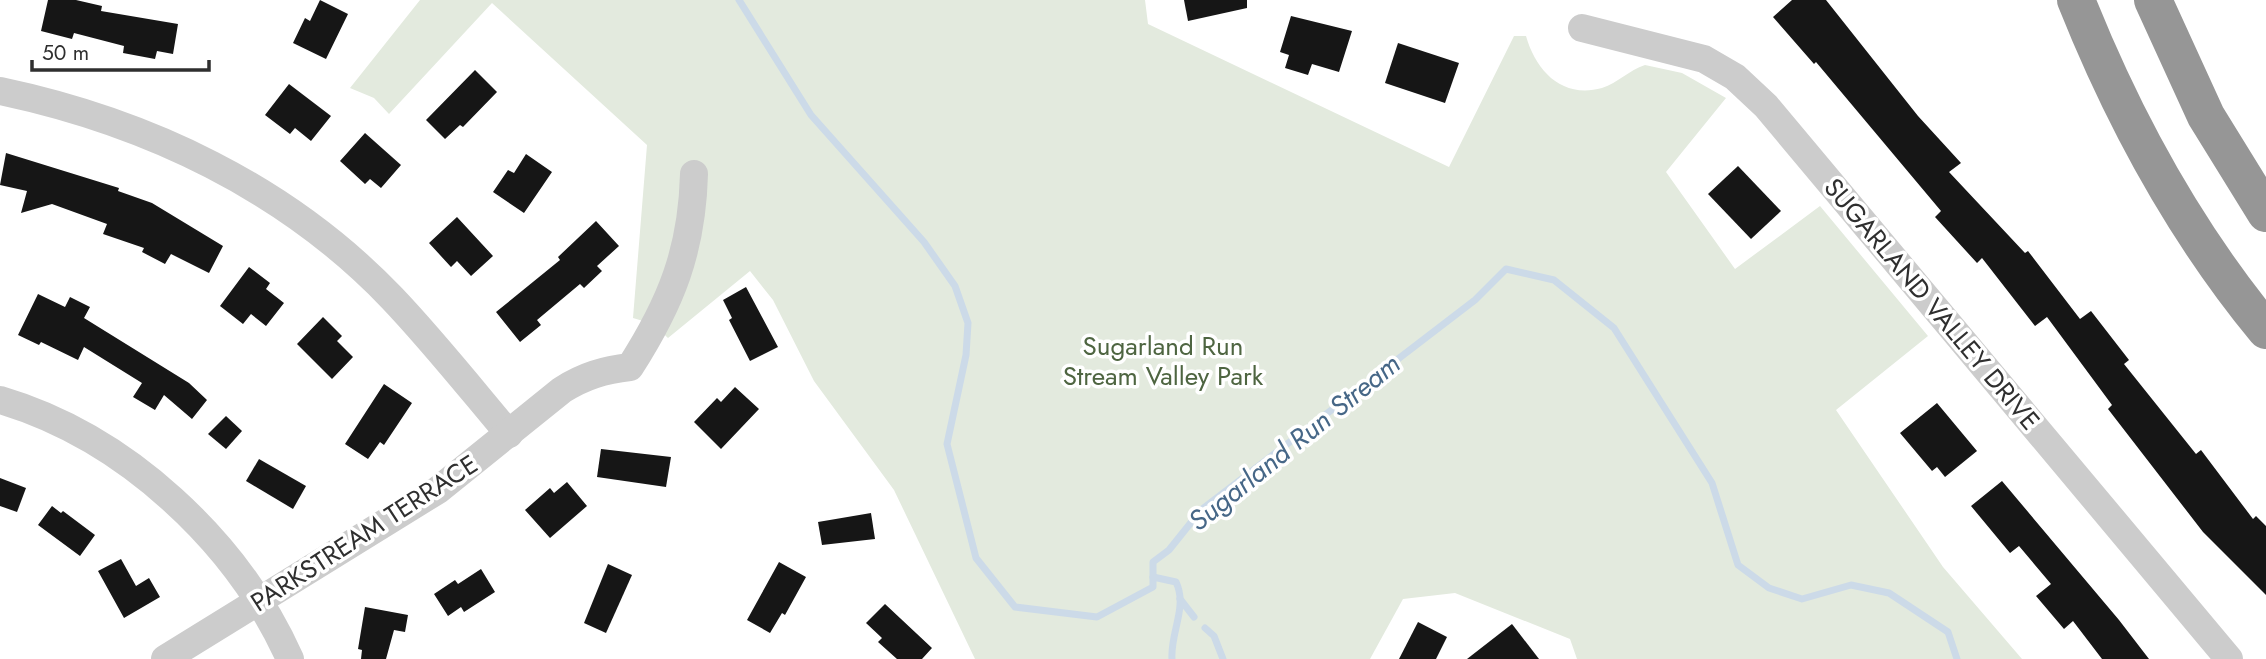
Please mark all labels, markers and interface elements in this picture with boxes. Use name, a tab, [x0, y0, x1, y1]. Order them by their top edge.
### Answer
scale bar	[32, 28, 208, 72]
text: 50 m	[42, 38, 89, 68]
street label: SUGARLAND VALLEY DRIVE	[1815, 170, 2049, 438]
park label: Sugarland Run Stream Valley Park	[1063, 327, 1264, 395]
water label: Sugarland Run Stream	[1179, 344, 1409, 541]
street label: PARKSTREAM TERRACE	[243, 445, 485, 621]

